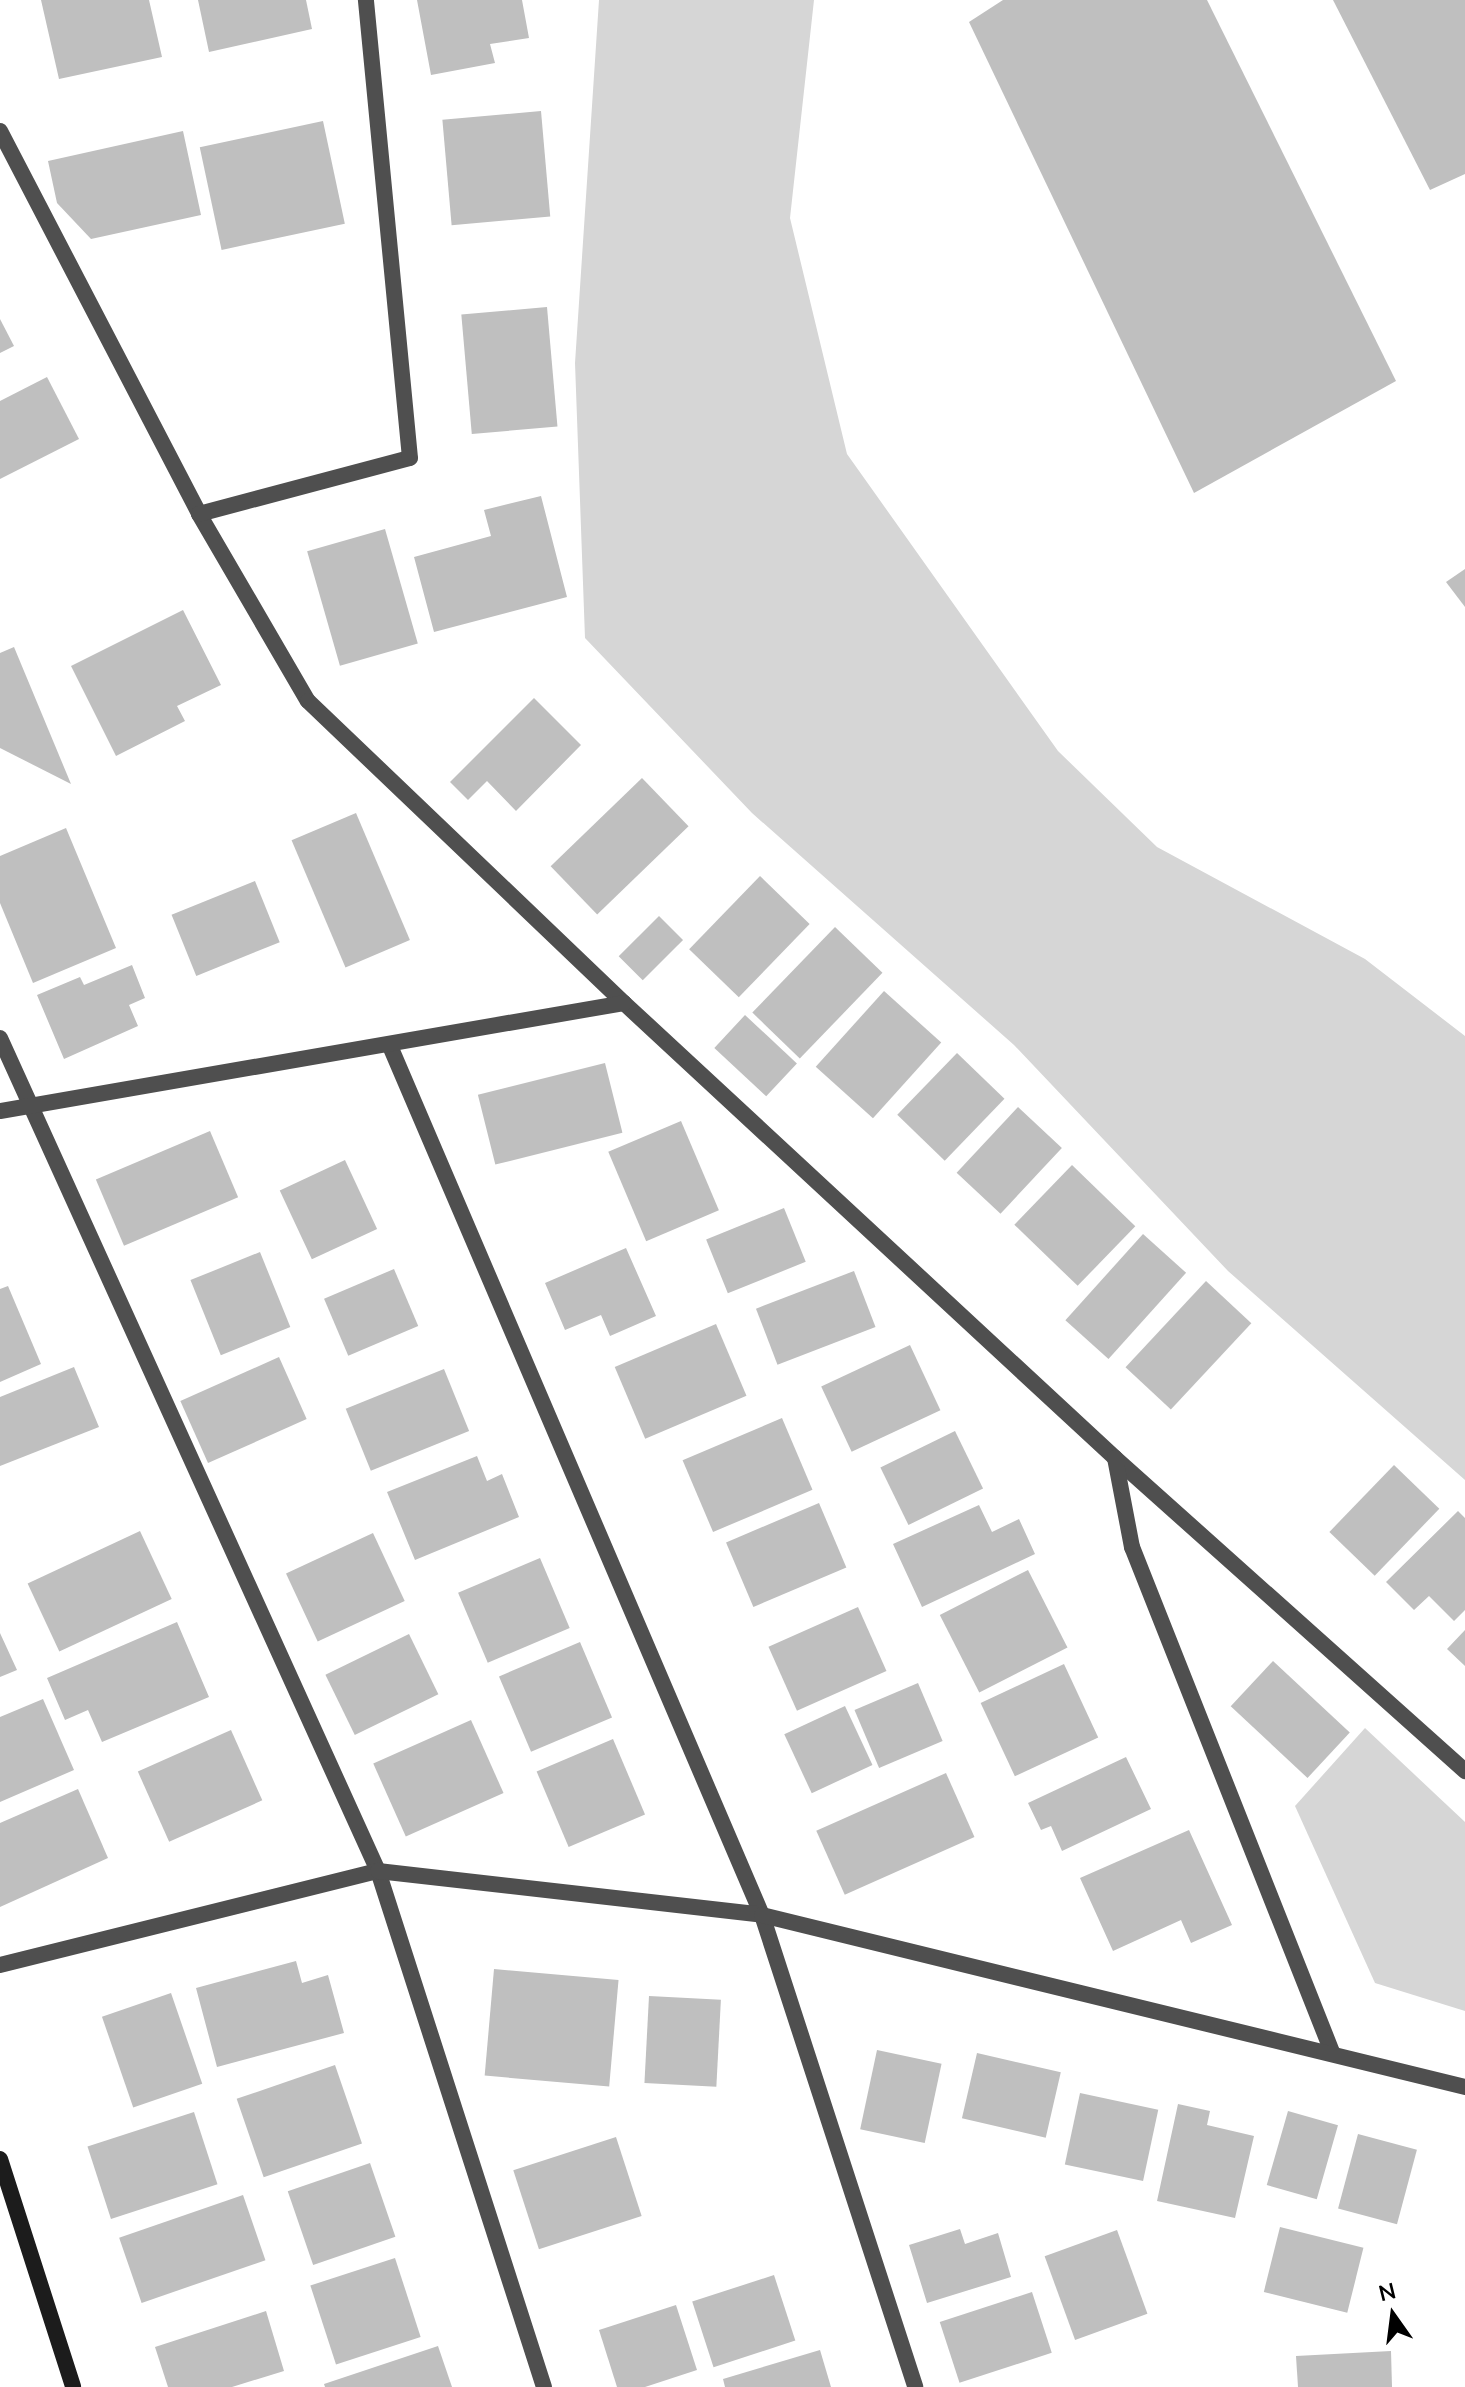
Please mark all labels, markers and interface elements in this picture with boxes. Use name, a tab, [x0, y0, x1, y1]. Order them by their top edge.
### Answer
north arrow	[1353, 2275, 1433, 2355]
text: N	[1376, 2276, 1399, 2307]

